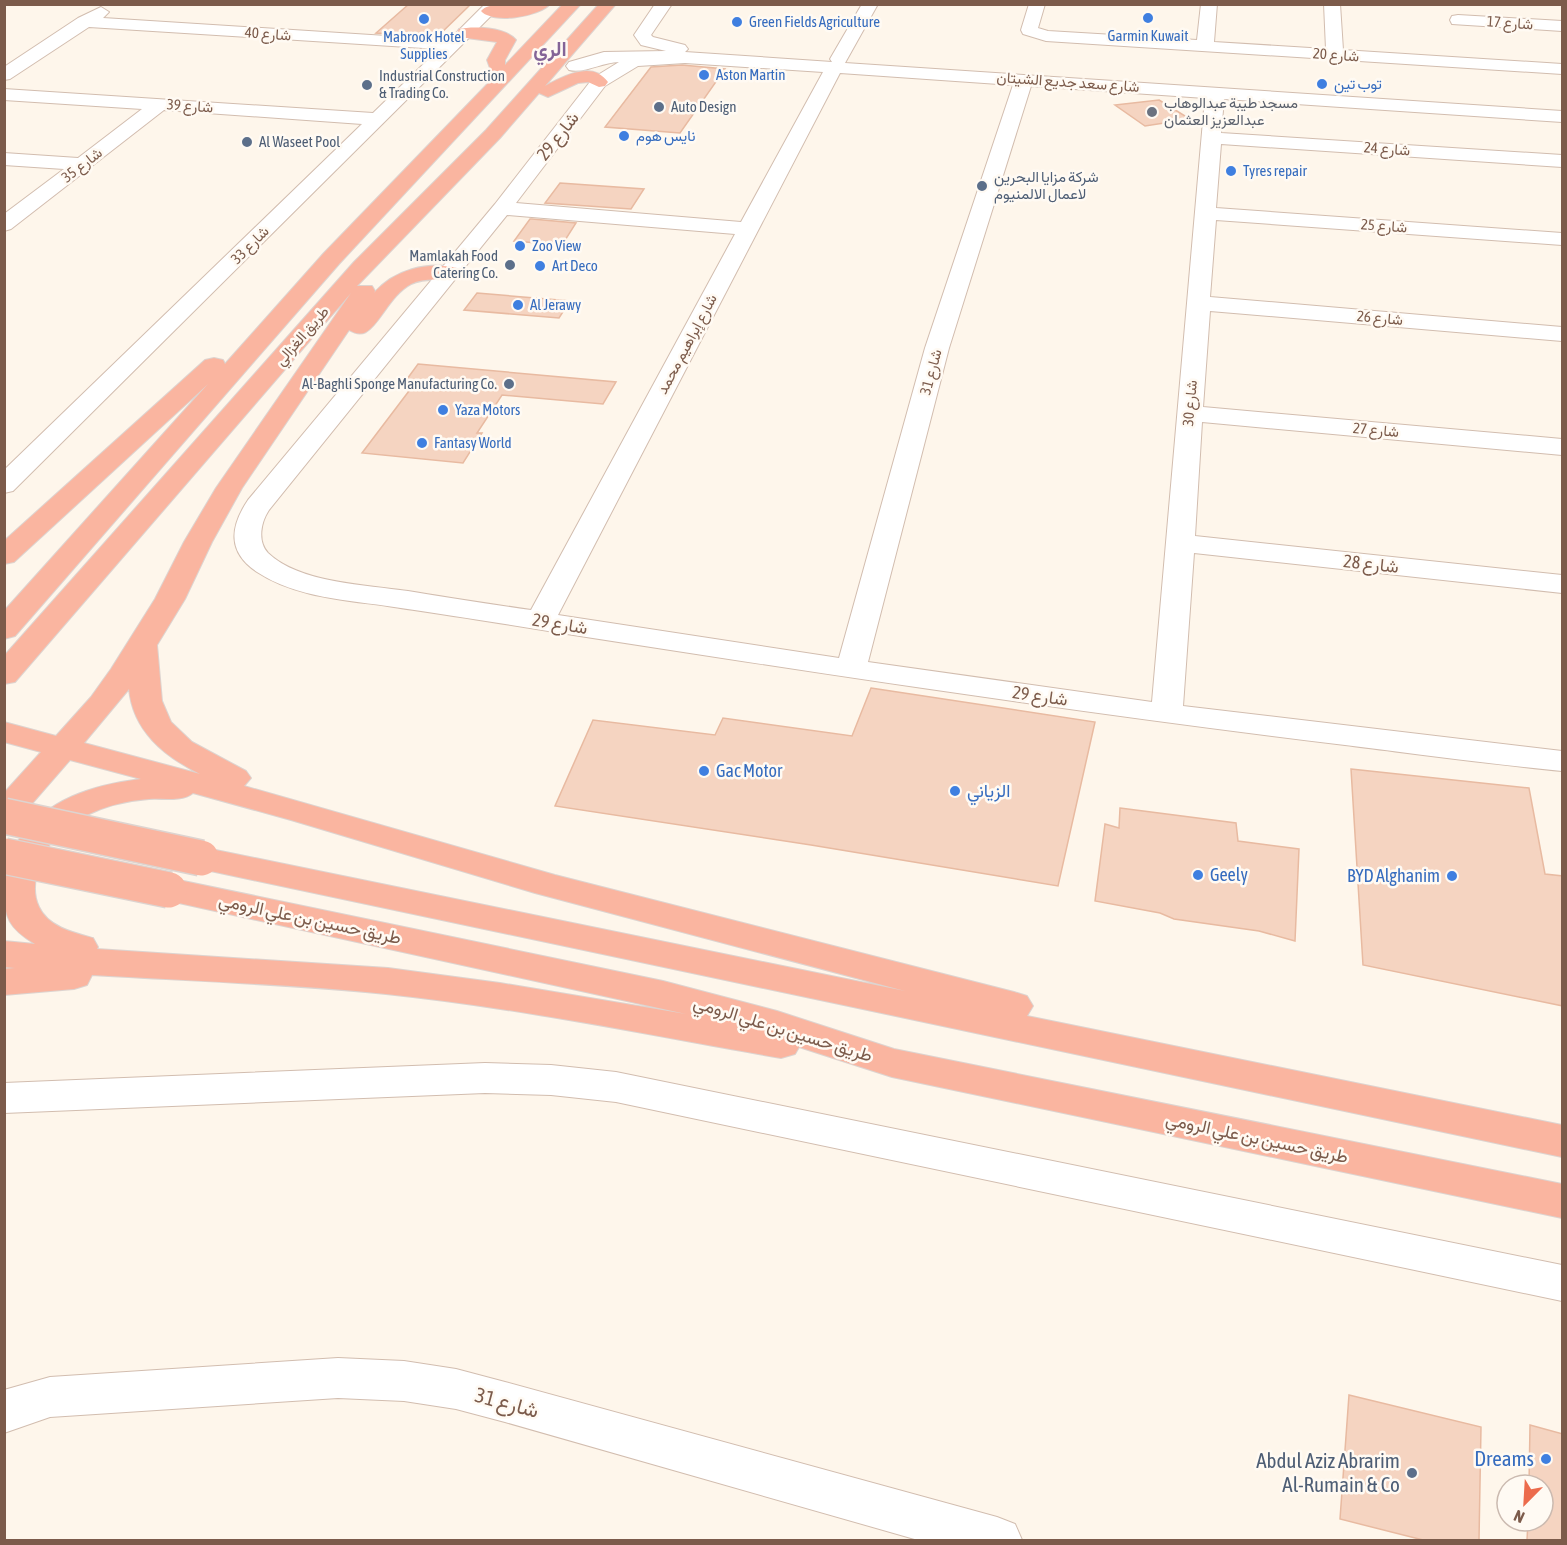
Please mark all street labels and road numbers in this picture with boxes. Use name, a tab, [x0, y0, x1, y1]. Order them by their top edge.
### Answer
street label: شارع 17	[1486, 12, 1534, 36]
street label: شارع 40	[244, 23, 292, 47]
street label: شارع 20	[1312, 44, 1360, 68]
street label: شارع سعد جديع الشيتان	[996, 68, 1140, 98]
street label: شارع 39	[166, 95, 214, 119]
street label: شارع 29	[532, 107, 585, 165]
street label: شارع 24	[1363, 138, 1411, 162]
street label: شارع 35	[58, 144, 107, 188]
street label: شارع 25	[1360, 215, 1408, 239]
street label: شارع 33	[227, 222, 274, 269]
street label: شارع إبراهيم محمد	[653, 291, 723, 398]
street label: طريق الغزالي	[271, 303, 336, 372]
street label: شارع 26	[1356, 307, 1404, 331]
street label: شارع 31	[916, 347, 948, 397]
street label: شارع 30	[1179, 379, 1203, 427]
street label: شارع 27	[1352, 419, 1400, 443]
street label: شارع 28	[1342, 550, 1400, 579]
street label: شارع 29	[531, 609, 589, 640]
street label: شارع 29	[1011, 681, 1069, 712]
street label: طريق حسين بن علي الرومي	[216, 889, 403, 953]
street label: طريق حسين بن علي الرومي	[690, 991, 875, 1071]
street label: طريق حسين بن علي الرومي	[1163, 1108, 1350, 1172]
street label: شارع 31	[472, 1382, 542, 1425]

